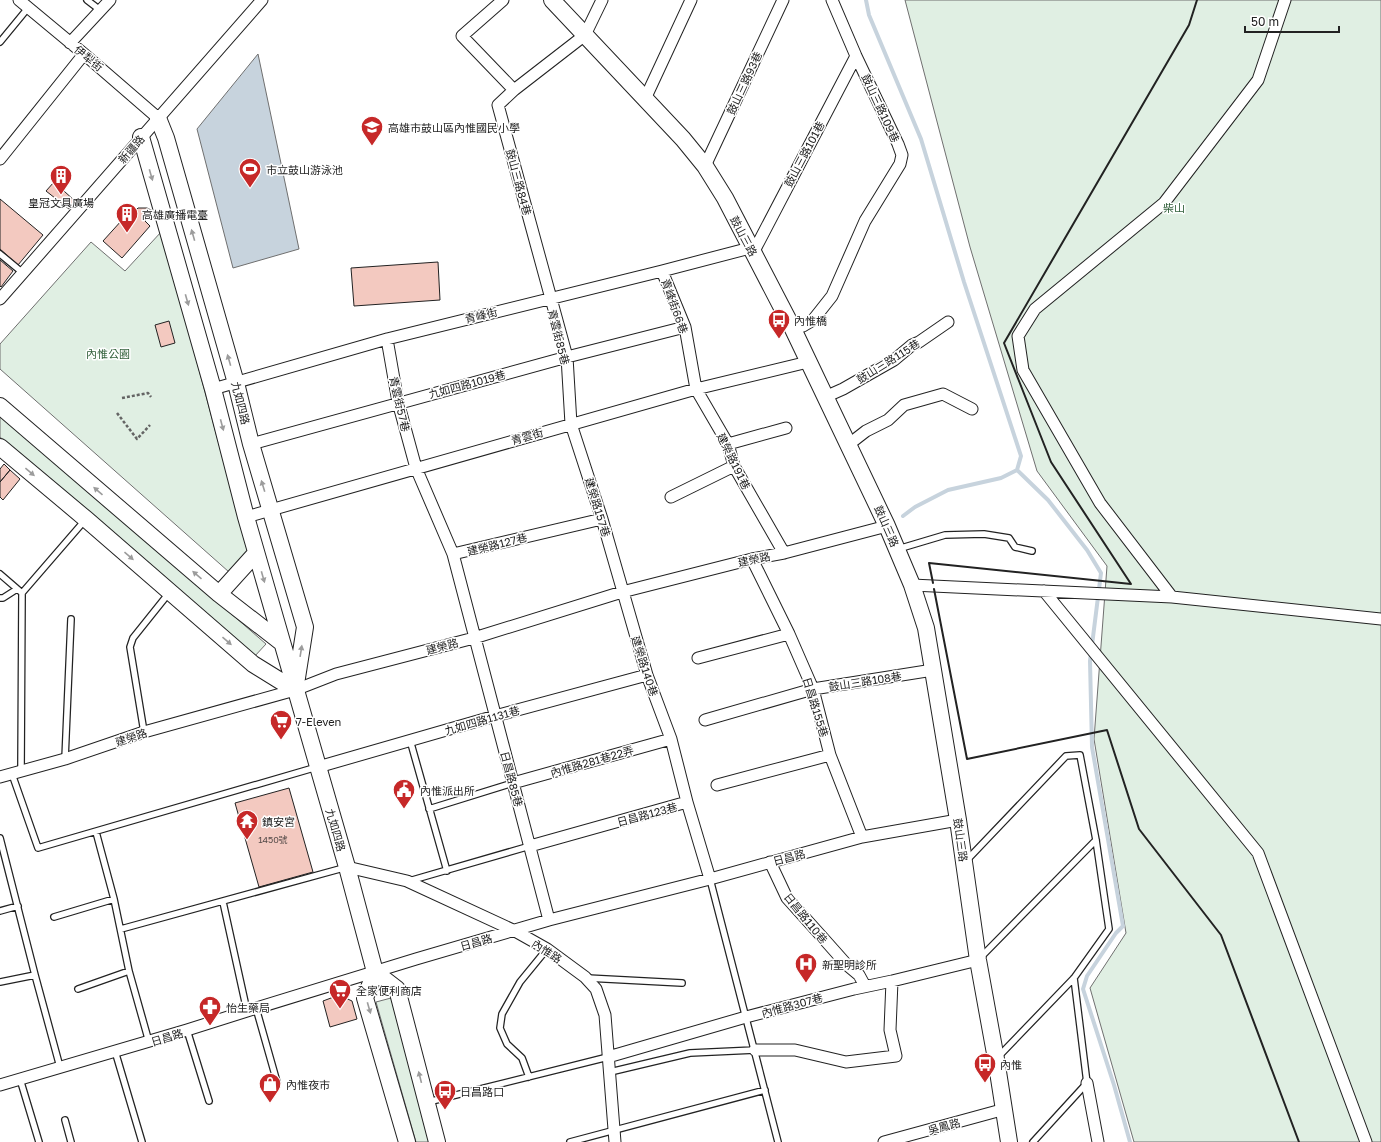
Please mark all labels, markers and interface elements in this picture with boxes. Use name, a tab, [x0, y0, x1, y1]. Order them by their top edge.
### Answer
scale bar	[1245, 8, 1339, 34]
text: 50 m	[1251, 14, 1279, 29]
street label: 伊犁街	[72, 43, 106, 73]
street label: 鼓山三路93巷	[724, 49, 764, 117]
street label: 鼓山三路109巷	[860, 72, 902, 144]
school or university icon: 高雄市鼓山區內惟國民小學	[359, 114, 385, 147]
street label: 鼓山三路101巷	[781, 119, 827, 189]
place label: 高雄市鼓山區內惟國民小學	[388, 121, 520, 134]
street label: 新疆路	[115, 132, 147, 166]
street label: 鼓山三路84巷	[504, 147, 534, 217]
sports icon: 市立鼓山游泳池	[237, 156, 263, 189]
building icon: 皇冠文具廣場	[48, 163, 74, 196]
place label: 市立鼓山游泳池	[266, 163, 343, 176]
one-way arrow	[148, 169, 154, 181]
place label: 皇冠文具廣場	[28, 196, 94, 209]
building icon: 高雄廣播電臺	[114, 201, 140, 234]
park label: 柴山	[1163, 201, 1185, 214]
place label: 高雄廣播電臺	[142, 208, 208, 221]
street label: 鼓山三路	[728, 214, 760, 258]
one-way arrow	[190, 229, 196, 241]
street label: 青峰街66巷	[659, 277, 691, 335]
one-way arrow	[184, 294, 190, 306]
street label: 青峰街	[463, 305, 499, 325]
bus stop icon: 內惟橋	[766, 307, 792, 340]
street label: 青雲街85巷	[546, 308, 572, 366]
place label: 內惟橋	[794, 314, 827, 327]
street label: 鼓山三路115巷	[854, 336, 922, 386]
park label: 內惟公園	[86, 347, 130, 360]
one-way arrow	[226, 354, 232, 366]
street label: 九如四路1019巷	[427, 367, 507, 401]
street label: 青雲街57巷	[387, 375, 413, 433]
street label: 九如四路	[229, 380, 253, 426]
one-way arrow	[219, 419, 225, 431]
street label: 青雲街	[509, 425, 545, 447]
street label: 建榮路191巷	[715, 431, 753, 491]
one-way arrow	[25, 468, 35, 477]
street label: 建榮路157巷	[583, 476, 613, 538]
one-way arrow	[260, 480, 266, 492]
one-way arrow	[93, 486, 104, 495]
street label: 鼓山三路	[872, 503, 902, 549]
street label: 建榮路127巷	[466, 530, 528, 558]
street label: 建榮路	[737, 549, 771, 569]
one-way arrow	[124, 552, 134, 561]
one-way arrow	[192, 571, 202, 580]
one-way arrow	[260, 572, 266, 584]
street label: 建榮路140巷	[629, 634, 661, 698]
street label: 建榮路	[424, 635, 460, 657]
one-way arrow	[222, 637, 232, 646]
one-way arrow	[298, 645, 304, 658]
street label: 鼓山三路108巷	[828, 669, 902, 693]
street label: 日昌路155巷	[801, 675, 831, 739]
street label: 九如四路1131巷	[443, 703, 521, 737]
supermarket icon: 7-Eleven	[268, 708, 294, 741]
place label: 7-Eleven	[296, 715, 341, 728]
street label: 建榮路	[113, 726, 149, 748]
street label: 內惟路281巷22弄	[549, 743, 635, 779]
street label: 日昌路85巷	[498, 750, 526, 808]
public building icon: 內惟派出所	[391, 777, 417, 810]
place label: 內惟派出所	[420, 784, 475, 797]
street label: 日昌路123巷	[615, 800, 679, 828]
street label: 九如四路	[324, 807, 348, 853]
temple icon: 鎮安宮	[234, 808, 260, 841]
place label: 鎮安宮	[262, 815, 295, 828]
street label: 鼓山三路	[952, 817, 970, 863]
house number: 1450號	[258, 834, 288, 845]
street label: 日昌路	[771, 846, 807, 868]
street label: 日昌路110巷	[782, 890, 830, 946]
street label: 日昌路	[458, 931, 494, 953]
street label: 內惟路	[530, 937, 564, 965]
hospital icon: 新聖明診所	[793, 951, 819, 984]
place label: 新聖明診所	[822, 958, 877, 971]
supermarket icon: 全家便利商店	[327, 977, 353, 1010]
place label: 全家便利商店	[356, 984, 422, 997]
street label: 內惟路307巷	[760, 991, 824, 1019]
pharmacy icon: 怡生藥局	[197, 994, 223, 1027]
place label: 怡生藥局	[226, 1001, 270, 1014]
one-way arrow	[366, 1002, 372, 1015]
street label: 日昌路	[149, 1026, 185, 1048]
bus stop icon: 內惟	[972, 1051, 998, 1084]
place label: 內惟	[1000, 1058, 1022, 1071]
shop icon: 內惟夜市	[257, 1071, 283, 1104]
one-way arrow	[417, 1071, 423, 1083]
place label: 內惟夜市	[286, 1078, 330, 1091]
bus stop icon: 日昌路口	[432, 1078, 458, 1111]
place label: 日昌路口	[460, 1085, 504, 1098]
street label: 吳鳳路	[926, 1115, 962, 1137]

